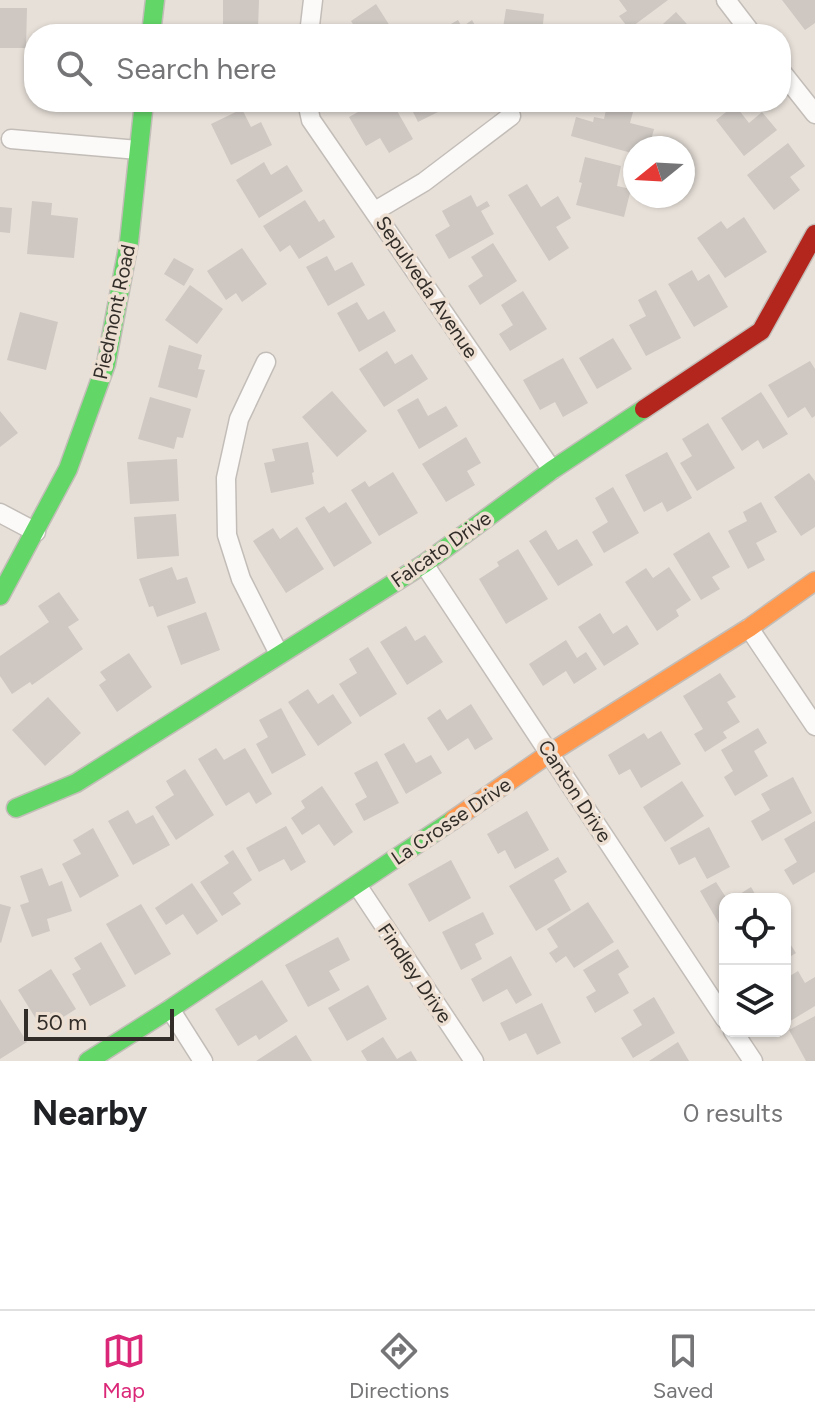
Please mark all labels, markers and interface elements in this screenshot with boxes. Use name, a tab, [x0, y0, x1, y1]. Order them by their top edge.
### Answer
search box	[24, 24, 791, 112]
icon: search	[52, 46, 96, 90]
text: Search here	[116, 50, 276, 87]
north arrow	[623, 136, 695, 208]
street label: Sepulveda Avenue	[371, 211, 483, 363]
street label: Piedmont Road	[88, 242, 140, 382]
street label: Falcato Drive	[386, 506, 496, 592]
street label: Canton Drive	[533, 735, 617, 847]
street label: La Crosse Drive	[387, 772, 515, 870]
map controls	[719, 893, 791, 1037]
button: locate	[719, 893, 791, 965]
street label: Findley Drive	[373, 919, 457, 1028]
button: layers	[719, 965, 791, 1037]
scale bar	[24, 1005, 174, 1041]
text: 50 m	[36, 1009, 87, 1036]
text: Nearby	[32, 1093, 147, 1134]
text: 0 results	[683, 1097, 783, 1129]
tab: Map	[102, 1329, 146, 1404]
tab: Directions	[349, 1329, 449, 1404]
tab: Saved	[653, 1329, 713, 1404]

